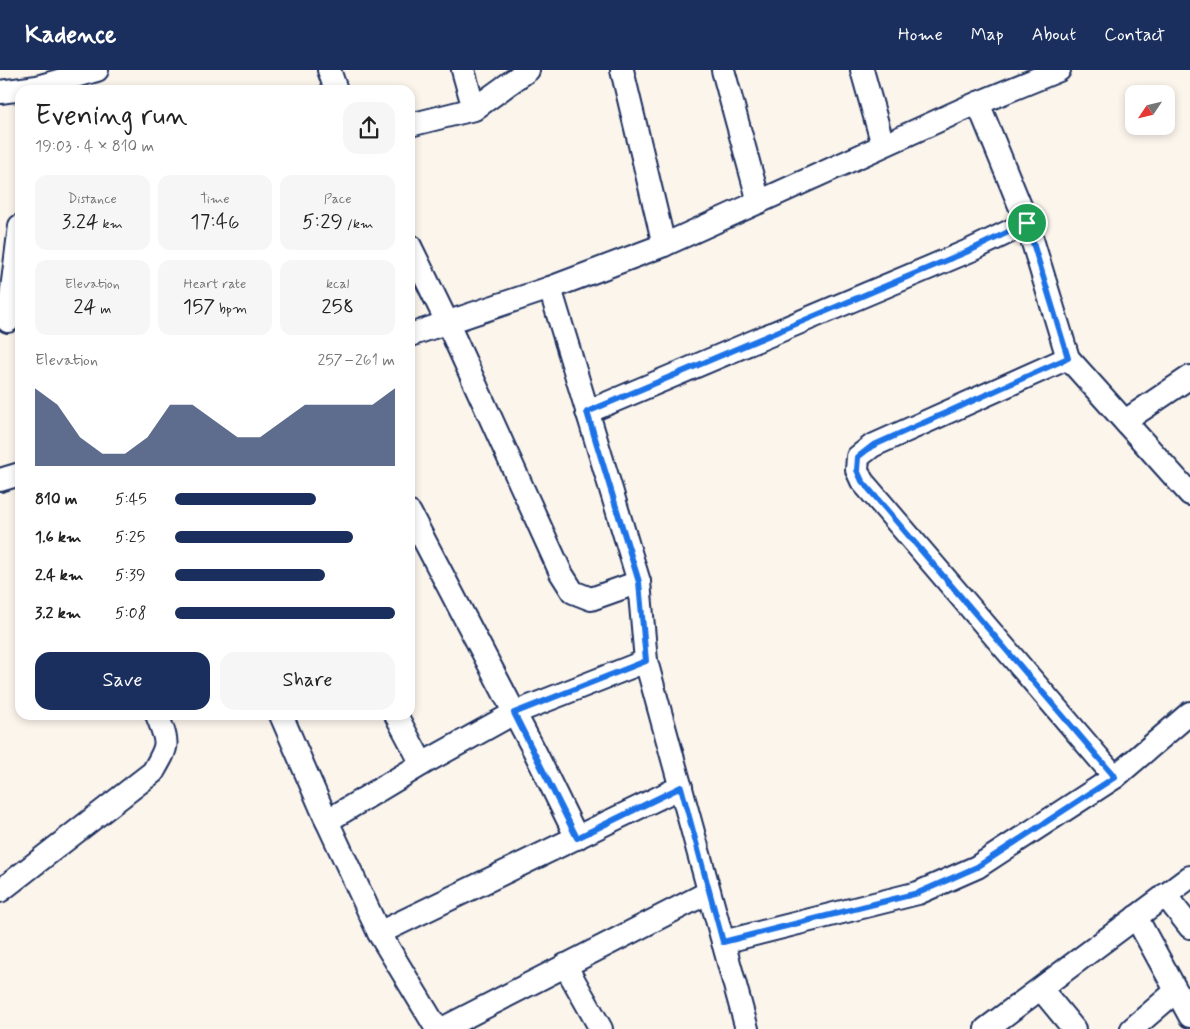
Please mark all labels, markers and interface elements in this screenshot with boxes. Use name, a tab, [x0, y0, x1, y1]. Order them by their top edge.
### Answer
text: Kadence	[25, 20, 116, 51]
text: Home	[898, 23, 943, 47]
text: Map	[971, 23, 1004, 47]
text: About	[1032, 23, 1076, 47]
text: Contact	[1104, 23, 1165, 47]
north arrow	[1125, 85, 1175, 135]
map controls	[1125, 85, 1175, 135]
text: Evening run	[35, 98, 188, 135]
button: share	[343, 102, 395, 154]
text: 19:03 · 4 × 810 m	[35, 136, 154, 157]
text: Distance	[68, 190, 117, 208]
text: Time	[200, 190, 230, 208]
text: Pace	[324, 190, 352, 208]
pin	[1006, 202, 1048, 244]
text: 3.24	[62, 208, 99, 236]
text: 17:46	[190, 208, 240, 236]
text: 5:29	[302, 208, 343, 236]
icon: arrive	[1013, 209, 1041, 237]
text: km	[99, 215, 123, 233]
text: /km	[343, 215, 373, 233]
text: Elevation	[65, 275, 120, 293]
text: Heart rate	[184, 275, 246, 293]
text: kcal	[326, 275, 349, 293]
text: 24	[73, 293, 96, 321]
text: 157	[183, 293, 215, 321]
text: 258	[321, 293, 354, 321]
text: m	[96, 300, 111, 318]
text: bpm	[215, 300, 247, 318]
text: Elevation	[35, 350, 98, 371]
text: 257–261 m	[317, 350, 395, 371]
text: 810 m	[35, 489, 78, 510]
text: 5:45	[115, 489, 147, 510]
text: 1.6 km	[35, 527, 81, 548]
text: 5:25	[115, 527, 145, 548]
text: 2.4 km	[35, 565, 83, 586]
text: 5:39	[115, 565, 146, 586]
text: 3.2 km	[35, 603, 81, 624]
text: 5:08	[115, 603, 147, 624]
button: Save	[35, 652, 210, 710]
button: Share	[220, 652, 395, 710]

